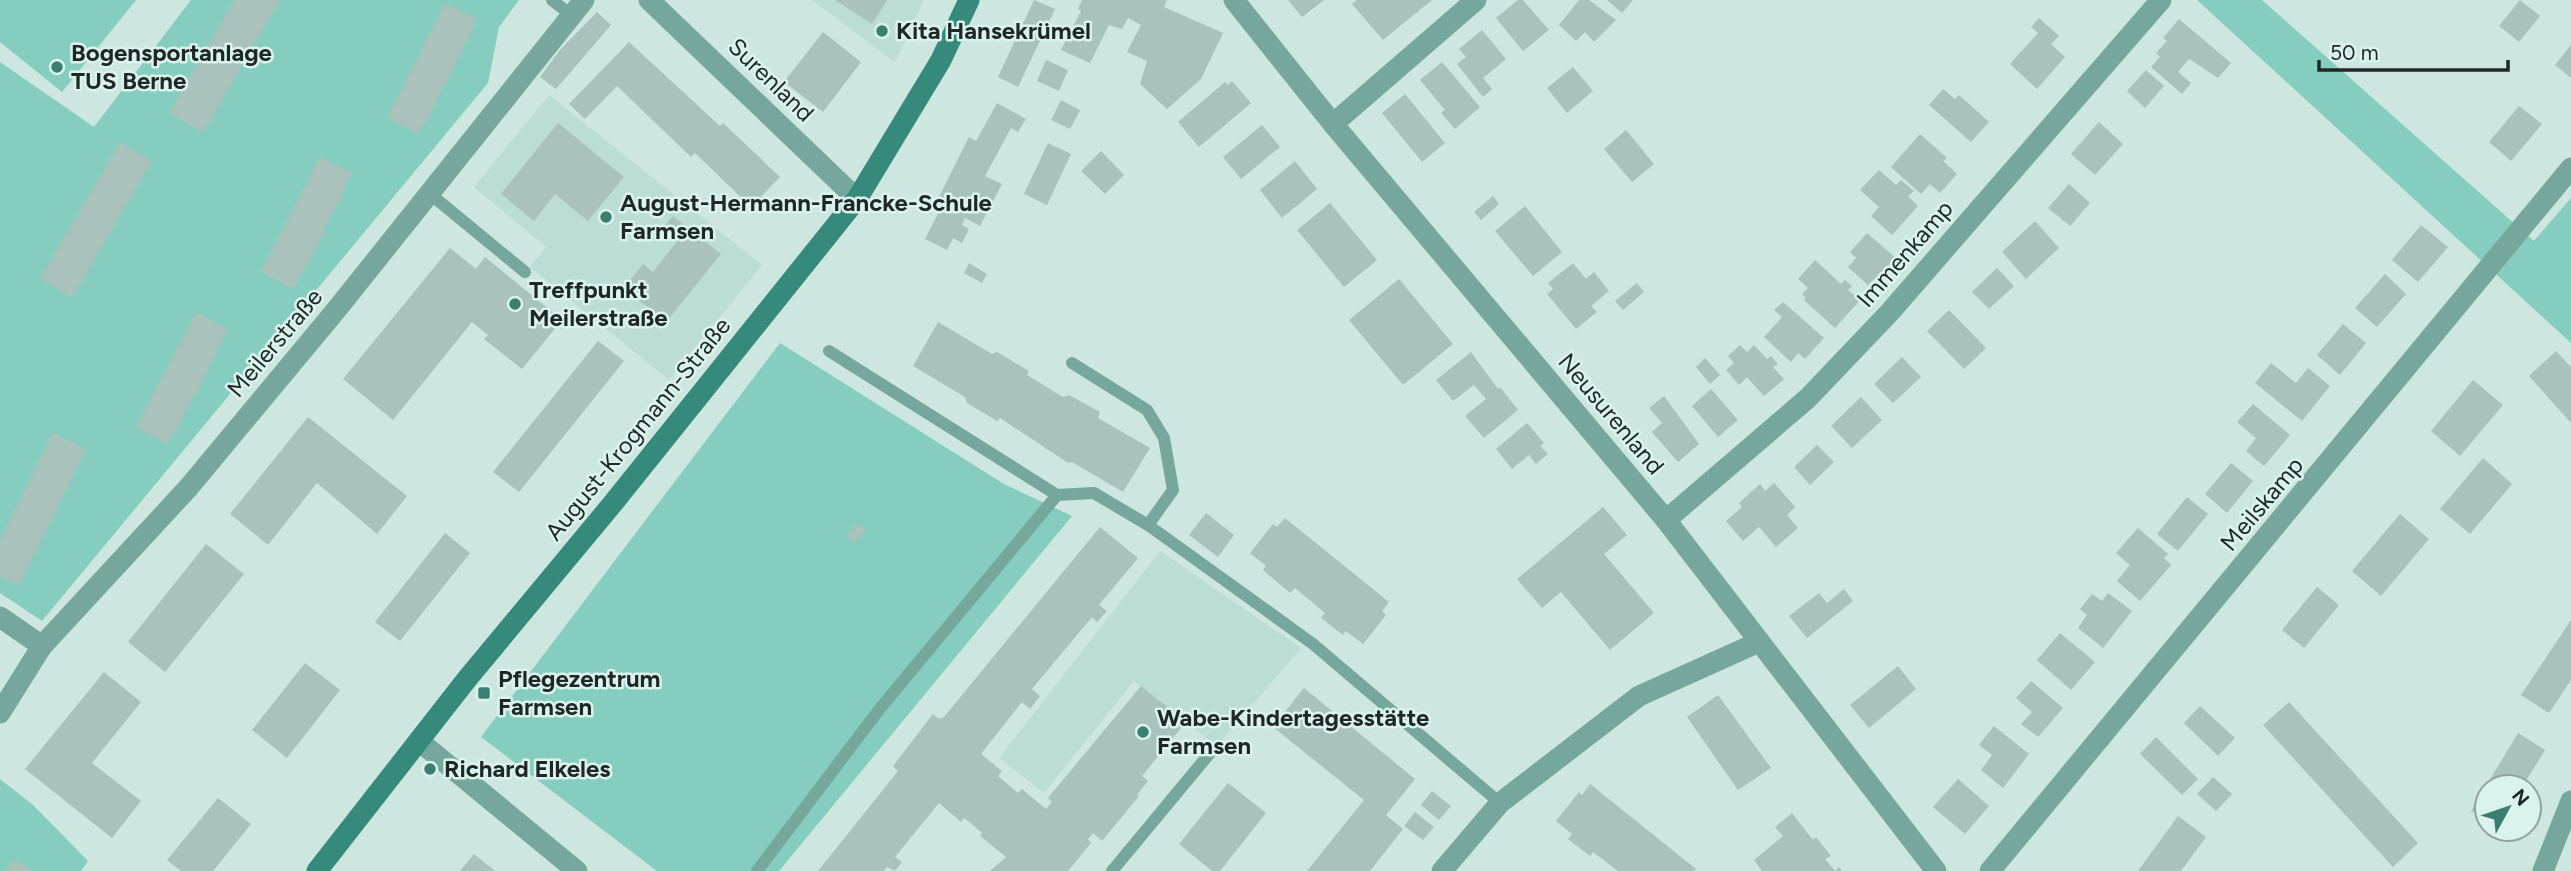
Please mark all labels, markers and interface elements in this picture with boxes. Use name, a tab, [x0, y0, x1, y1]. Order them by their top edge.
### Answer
place label: Kita Hansekrümel	[896, 16, 1091, 45]
marker: Kita Hansekrümel	[874, 23, 890, 39]
scale bar	[2319, 28, 2508, 72]
street label: Surenland	[723, 32, 820, 127]
place label: Bogensportanlage TUS Berne	[71, 38, 272, 95]
text: 50 m	[2330, 40, 2379, 65]
marker: Bogensportanlage TUS Berne	[49, 59, 65, 75]
place label: August-Hermann-Francke-Schule Farmsen	[620, 188, 992, 245]
street label: Immenkamp	[1850, 194, 1959, 313]
marker: August-Hermann-Francke-Schule Farmsen	[598, 209, 614, 225]
place label: Treffpunkt Meilerstraße	[529, 275, 668, 332]
street label: Meilerstraße	[221, 283, 328, 403]
marker: Treffpunkt Meilerstraße	[507, 296, 523, 312]
street label: August-Krogmann-Straße	[539, 311, 736, 546]
street label: Neusurenland	[1552, 347, 1670, 480]
street label: Meilskamp	[2214, 451, 2309, 557]
place label: Pflegezentrum Farmsen	[498, 664, 661, 721]
marker: Pflegezentrum Farmsen	[476, 685, 492, 701]
place label: Wabe-Kindertagesstätte Farmsen	[1157, 703, 1429, 760]
marker: Wabe-Kindertagesstätte Farmsen	[1135, 724, 1151, 740]
place label: Richard Elkeles	[444, 754, 610, 783]
marker: Richard Elkeles	[422, 761, 438, 777]
north arrow	[2473, 773, 2543, 843]
text: N	[2507, 784, 2534, 810]

